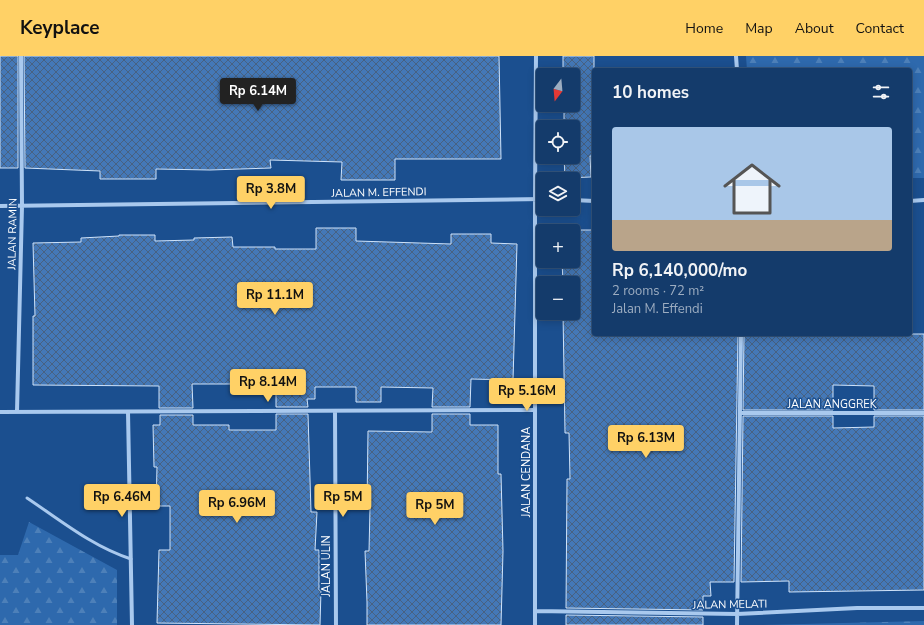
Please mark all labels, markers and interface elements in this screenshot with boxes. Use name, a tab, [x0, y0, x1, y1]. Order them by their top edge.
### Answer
text: Keyplace	[20, 15, 99, 41]
text: Home	[685, 19, 723, 38]
text: Map	[745, 19, 773, 38]
text: About	[795, 19, 834, 38]
text: Contact	[856, 19, 904, 38]
north arrow	[536, 68, 580, 112]
map controls	[536, 68, 580, 320]
pin: Rp 6.14M	[217, 78, 299, 112]
text: 10 homes	[612, 81, 689, 104]
icon: filters	[870, 81, 892, 103]
text: Rp 6.14M	[229, 82, 287, 100]
button: locate	[536, 120, 580, 164]
icon: home	[716, 153, 788, 225]
button: layers	[536, 172, 580, 216]
pin: Rp 3.8M	[234, 176, 308, 210]
text: Rp 3.8M	[246, 180, 296, 198]
street label: JALAN M. EFFENDI	[330, 184, 427, 201]
street label: JALAN RAMIN	[4, 198, 21, 271]
button: +	[536, 224, 580, 268]
text: Rp 6,140,000/mo	[612, 259, 747, 282]
button: −	[536, 276, 580, 320]
pin: Rp 11.1M	[234, 282, 316, 316]
text: 2 rooms · 72 m²	[612, 282, 704, 300]
text: Rp 11.1M	[246, 286, 304, 304]
text: Jalan M. Effendi	[612, 300, 703, 318]
pin: Rp 8.14M	[227, 369, 309, 403]
text: Rp 8.14M	[239, 373, 297, 391]
pin: Rp 5.16M	[486, 378, 568, 412]
text: Rp 5.16M	[498, 382, 556, 400]
street label: JALAN ANGGREK	[786, 397, 878, 412]
pin: Rp 6.13M	[605, 425, 687, 459]
street label: JALAN CENDANA	[519, 427, 534, 518]
text: Rp 6.13M	[617, 429, 675, 447]
pin: Rp 6.46M	[81, 484, 163, 518]
pin: Rp 5M	[315, 484, 371, 518]
text: Rp 6.46M	[93, 488, 151, 506]
text: Rp 5M	[323, 488, 363, 506]
pin: Rp 6.96M	[196, 490, 278, 524]
pin: Rp 5M	[407, 492, 463, 526]
text: Rp 6.96M	[208, 494, 266, 512]
text: Rp 5M	[415, 496, 455, 514]
street label: JALAN ULIN	[319, 535, 334, 598]
street label: JALAN MELATI	[692, 596, 767, 613]

